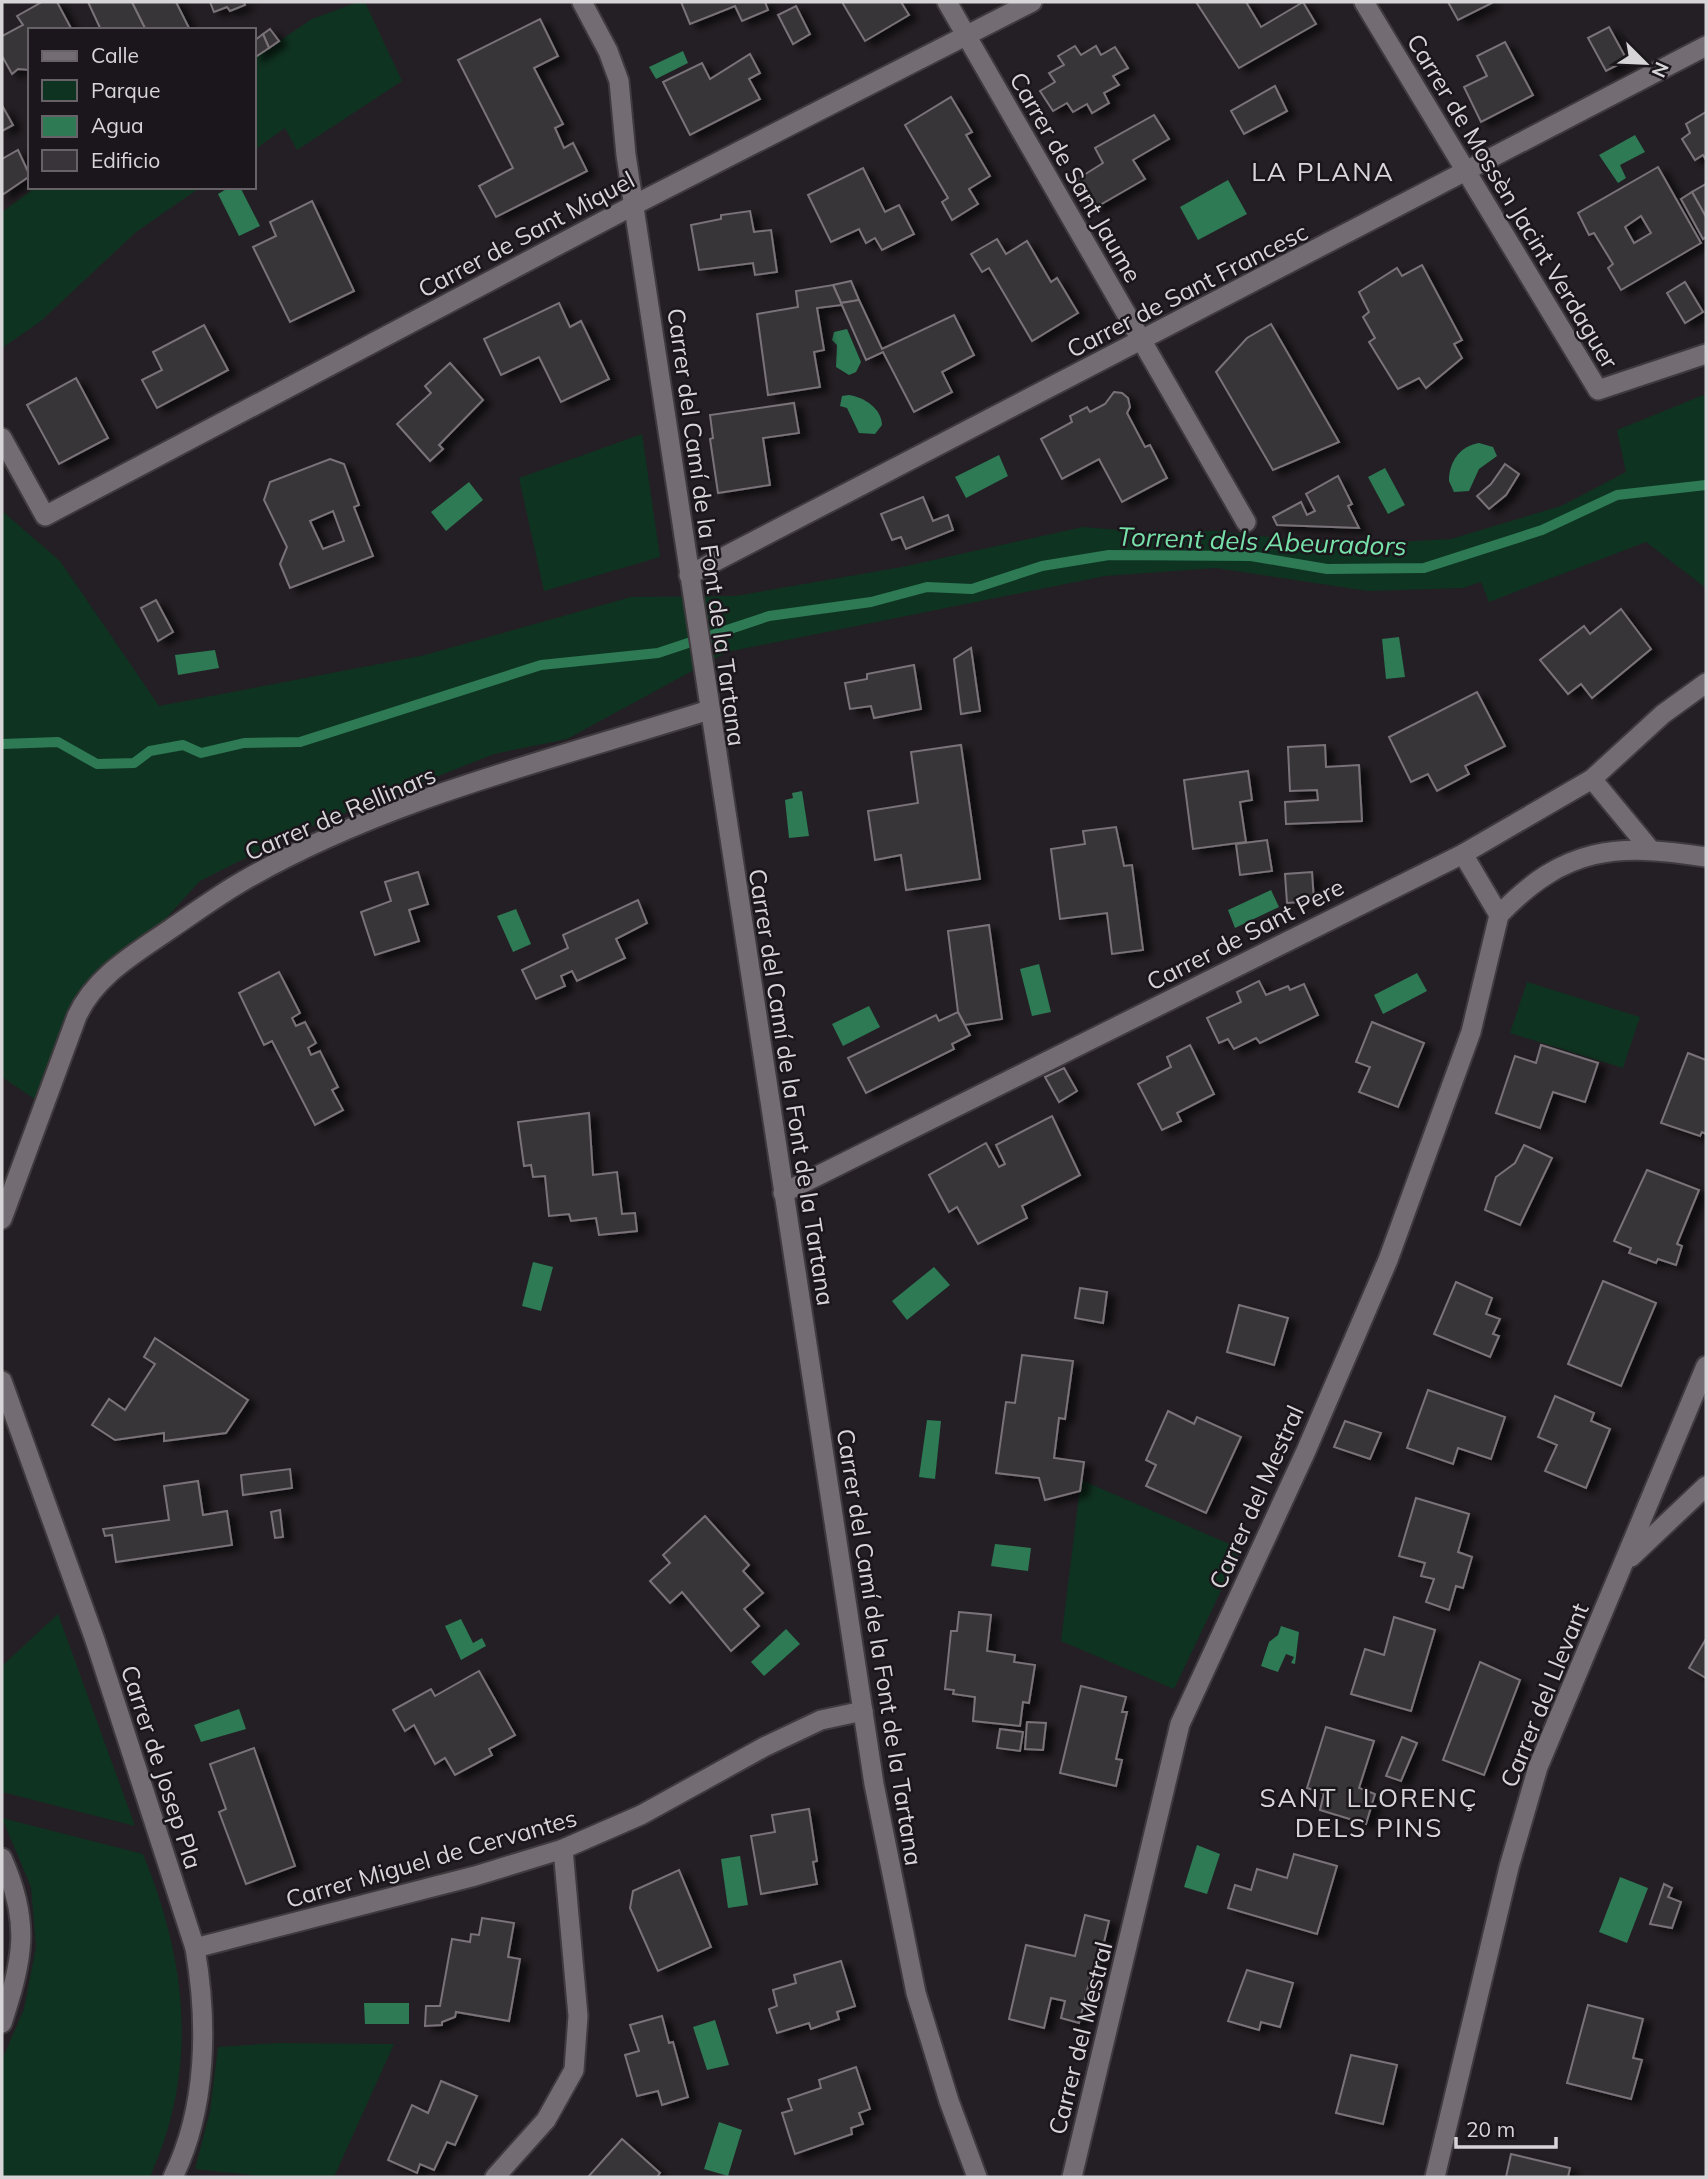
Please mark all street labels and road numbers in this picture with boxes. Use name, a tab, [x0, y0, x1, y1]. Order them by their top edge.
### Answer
street label: Carrer de Mossèn Jacint Verdaguer	[1401, 28, 1625, 374]
street label: Carrer de Sant Jaume	[1004, 67, 1148, 287]
street label: Carrer de Sant Miquel	[413, 164, 639, 304]
street label: Carrer de Sant Francesc	[1062, 216, 1313, 364]
street label: Carrer del Camí de la Font de la Tartana	[661, 306, 753, 748]
street label: Carrer de Rellinars	[240, 759, 440, 867]
street label: Carrer del Camí de la Font de la Tartana	[743, 866, 841, 1308]
street label: Carrer de Sant Pere	[1141, 871, 1349, 997]
street label: Carrer del Mestral	[1202, 1401, 1310, 1593]
street label: Carrer del Camí de la Font de la Tartana	[831, 1426, 929, 1868]
street label: Carrer del Llevant	[1493, 1598, 1595, 1792]
street label: Carrer de Josep Pla	[115, 1661, 209, 1873]
street label: Carrer Miguel de Cervantes	[282, 1802, 580, 1914]
street label: Carrer del Mestral	[1042, 1938, 1118, 2138]

